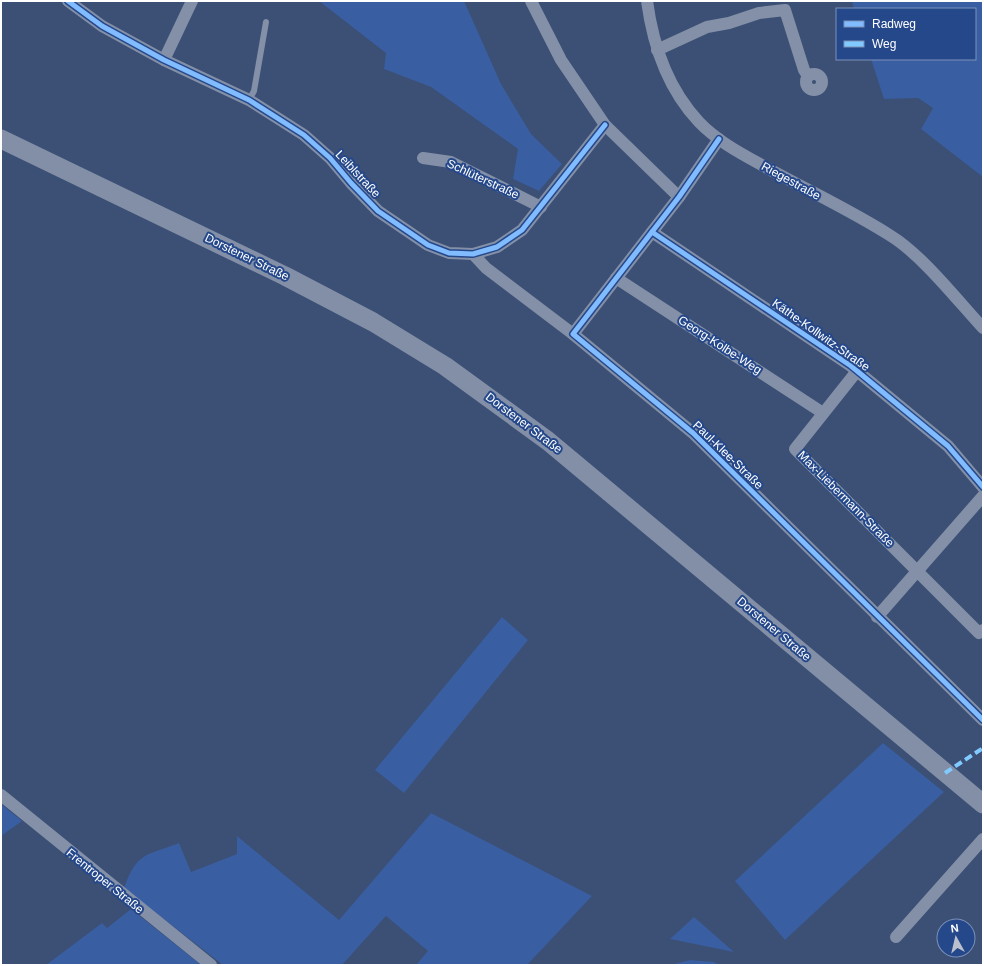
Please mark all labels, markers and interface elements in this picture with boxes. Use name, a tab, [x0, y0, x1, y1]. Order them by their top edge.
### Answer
legend	[836, 8, 976, 60]
text: Radweg	[872, 17, 916, 31]
text: Weg	[872, 37, 896, 51]
street label: Leiblstraße	[333, 148, 384, 201]
street label: Schlüterstraße	[445, 156, 522, 202]
street label: Riegestraße	[759, 159, 823, 203]
street label: Dorstener Straße	[203, 231, 292, 284]
street label: Käthe-Kollwitz-Straße	[769, 296, 873, 374]
street label: Georg-Kolbe-Weg	[676, 313, 764, 377]
street label: Dorstener Straße	[483, 390, 565, 456]
street label: Paul-Klee-Straße	[690, 418, 766, 492]
street label: Max-Liebermann-Straße	[795, 448, 897, 550]
street label: Dorstener Straße	[734, 594, 814, 664]
street label: Frentroper Straße	[64, 846, 147, 917]
north arrow	[936, 918, 976, 958]
text: N	[950, 922, 959, 935]

